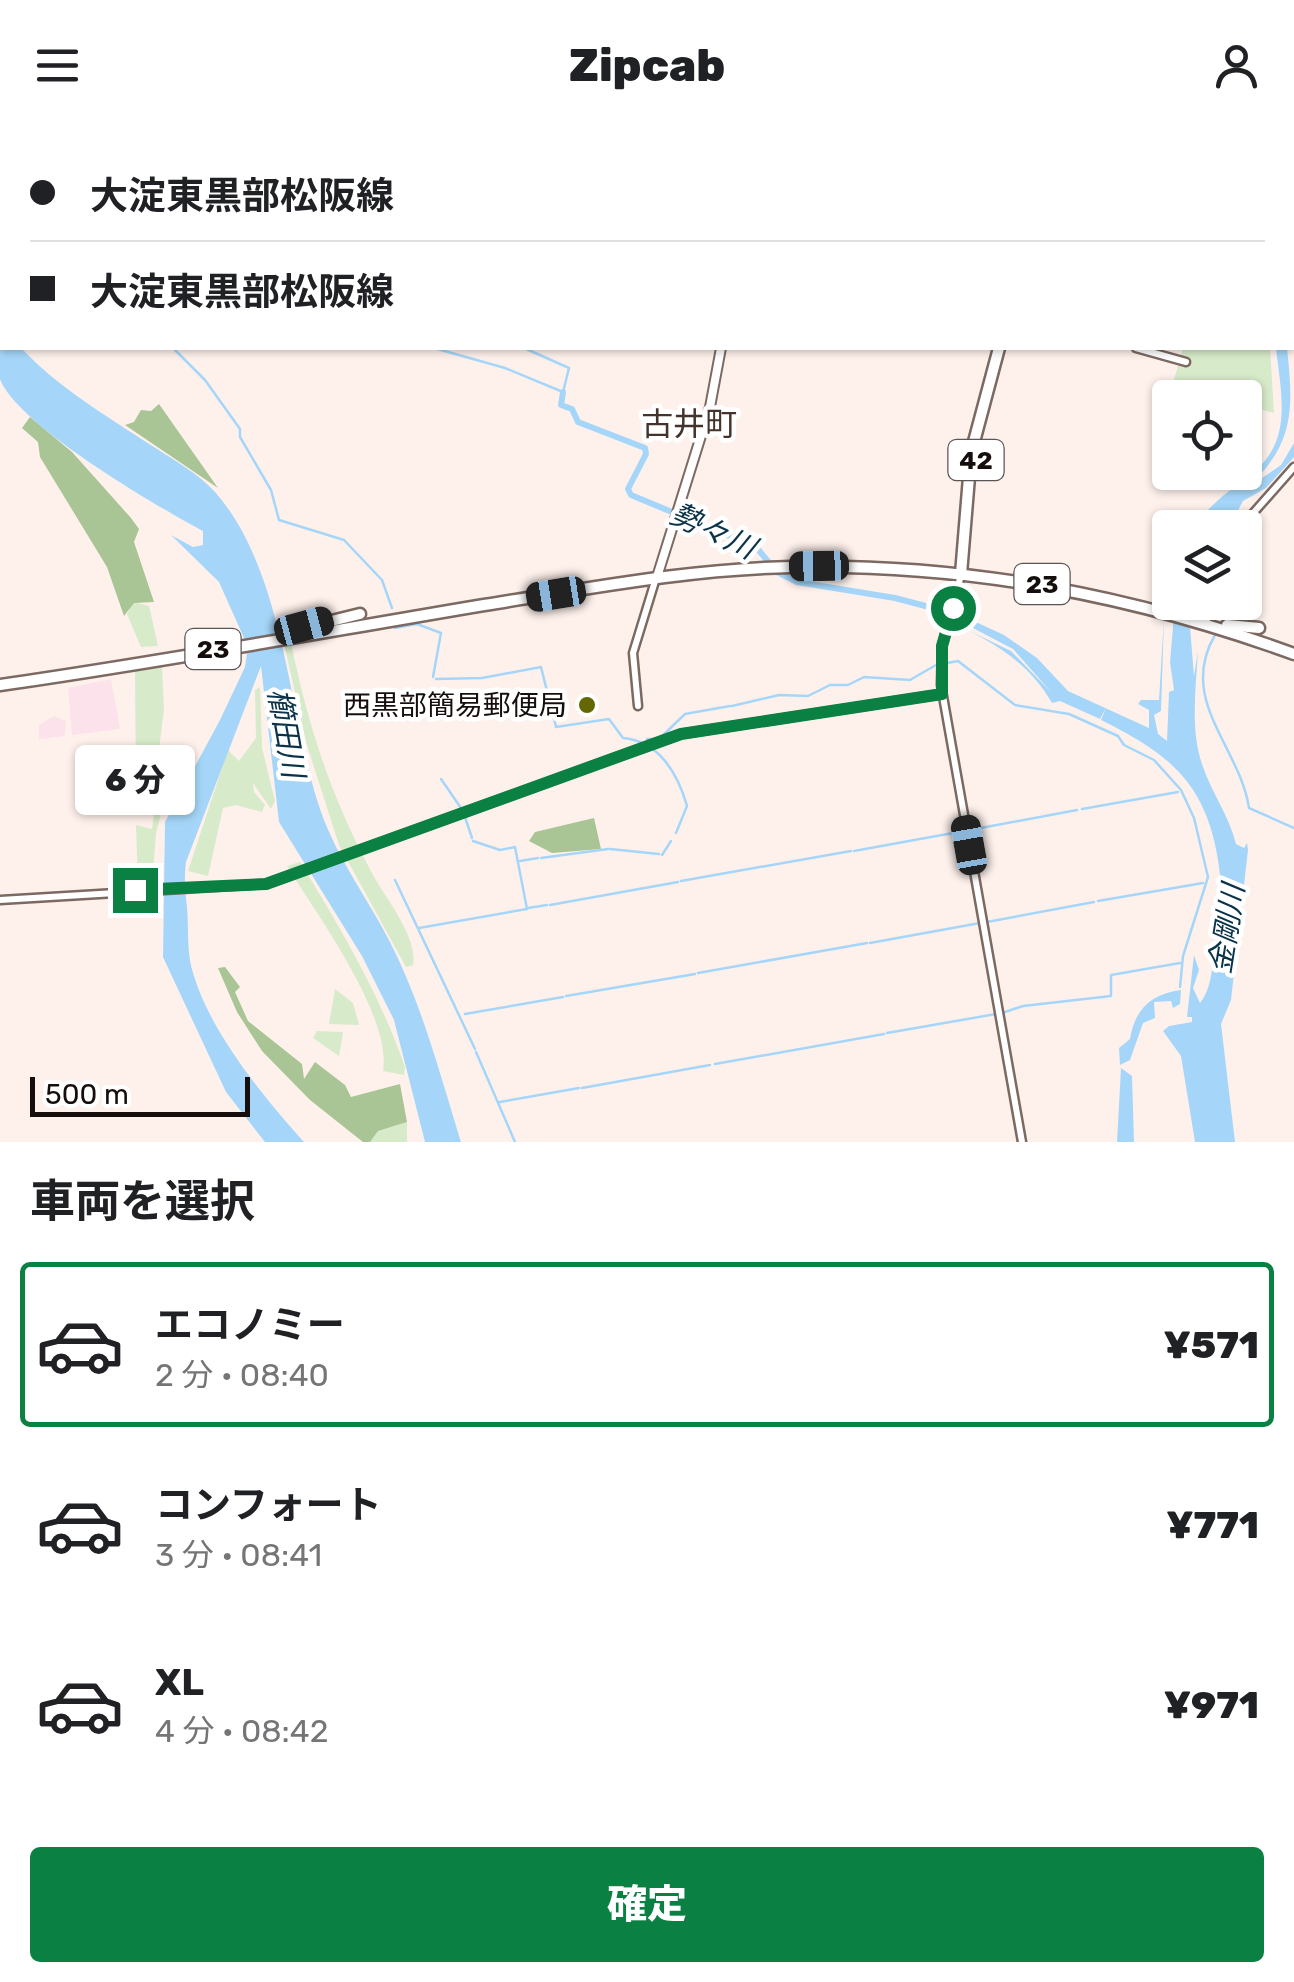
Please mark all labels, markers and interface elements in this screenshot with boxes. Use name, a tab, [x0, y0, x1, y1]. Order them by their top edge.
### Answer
icon: menu	[30, 38, 85, 93]
icon: person	[1209, 38, 1264, 93]
text: Zipcab	[569, 39, 725, 92]
text: 大淀東黒部松阪線	[90, 173, 394, 219]
text: 大淀東黒部松阪線	[90, 269, 394, 315]
map controls	[1152, 380, 1262, 620]
button: locate	[1152, 380, 1262, 490]
district label: 古井町	[641, 405, 737, 443]
road number: 42	[948, 440, 1004, 480]
water label: 勢々川	[665, 496, 764, 568]
button: layers	[1152, 510, 1262, 620]
car	[789, 550, 849, 582]
road number: 23	[1014, 564, 1070, 604]
car	[524, 574, 588, 614]
route start	[931, 586, 976, 631]
car	[271, 604, 337, 648]
road number: 23	[186, 629, 240, 669]
water label: 櫛田川	[260, 686, 312, 783]
place label: 西黒部簡易郵便局	[343, 689, 567, 722]
marker: 西黒部簡易郵便局	[576, 694, 598, 716]
callout: 6 分	[75, 745, 195, 815]
text: 6 分	[105, 761, 165, 799]
car	[949, 813, 989, 877]
route end	[113, 868, 158, 913]
water label: 金剛川	[1202, 879, 1252, 976]
scale bar	[30, 1072, 250, 1116]
text: 500 m	[45, 1078, 129, 1111]
text: 車両を選択	[30, 1175, 255, 1228]
icon: car	[35, 1300, 125, 1390]
text: エコノミー	[155, 1302, 345, 1348]
text: ¥571	[1164, 1322, 1259, 1368]
text: 2 分 · 08:40	[155, 1356, 329, 1394]
icon: car	[35, 1480, 125, 1570]
text: コンフォート	[155, 1482, 382, 1528]
text: ¥771	[1166, 1502, 1259, 1548]
text: 3 分 · 08:41	[155, 1536, 322, 1574]
text: XL	[155, 1659, 204, 1705]
icon: car	[35, 1660, 125, 1750]
text: ¥971	[1164, 1682, 1259, 1728]
text: 4 分 · 08:42	[155, 1712, 328, 1750]
button: 確定	[30, 1847, 1264, 1962]

